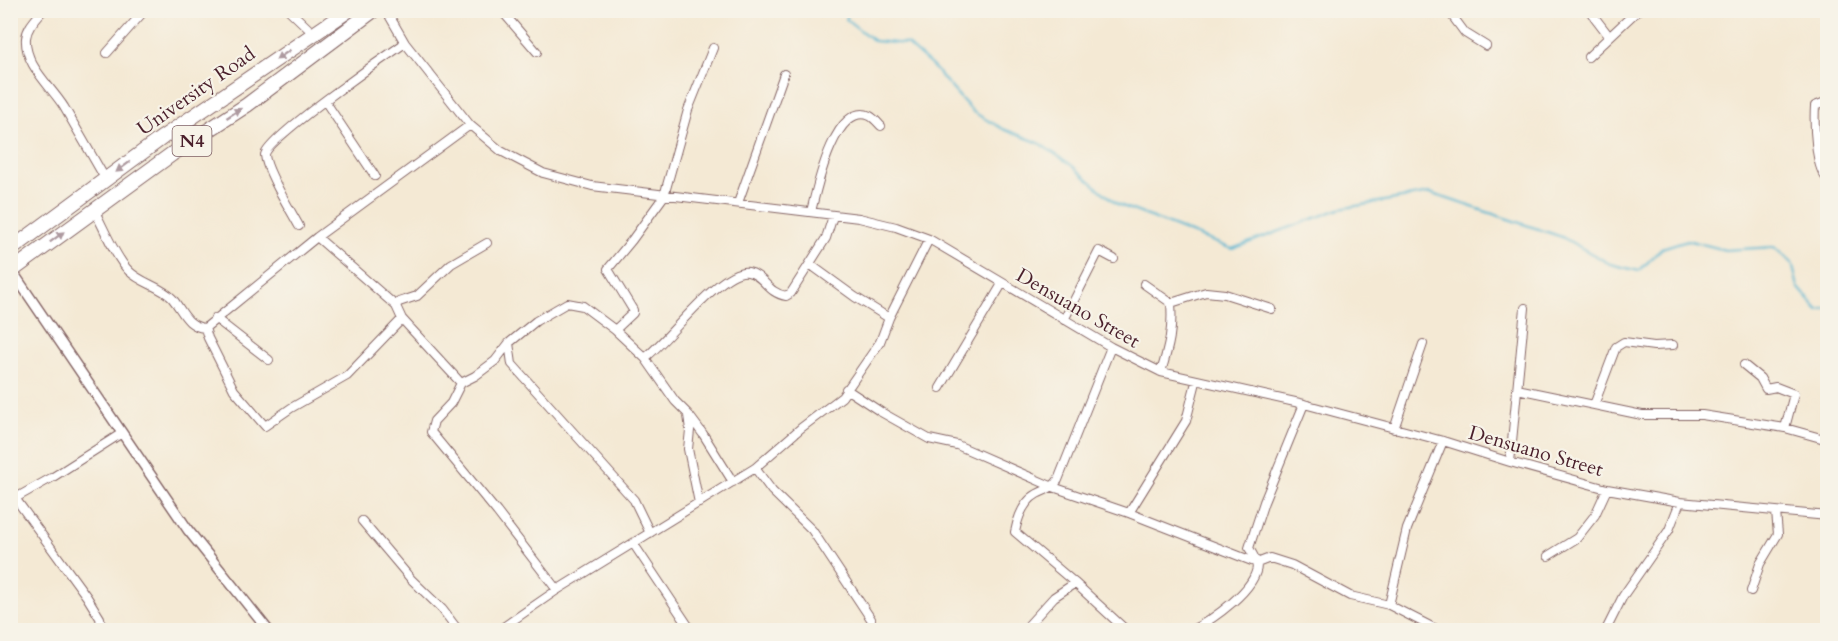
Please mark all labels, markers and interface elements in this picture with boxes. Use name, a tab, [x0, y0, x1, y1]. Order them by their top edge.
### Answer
street label: University Road	[132, 40, 261, 142]
one-way arrow	[275, 49, 291, 61]
one-way arrow	[226, 108, 243, 119]
road number: N4	[172, 126, 212, 156]
one-way arrow	[116, 161, 132, 173]
one-way arrow	[49, 231, 65, 243]
street label: Densuano Street	[1011, 262, 1145, 355]
street label: Densuano Street	[1466, 419, 1607, 483]

